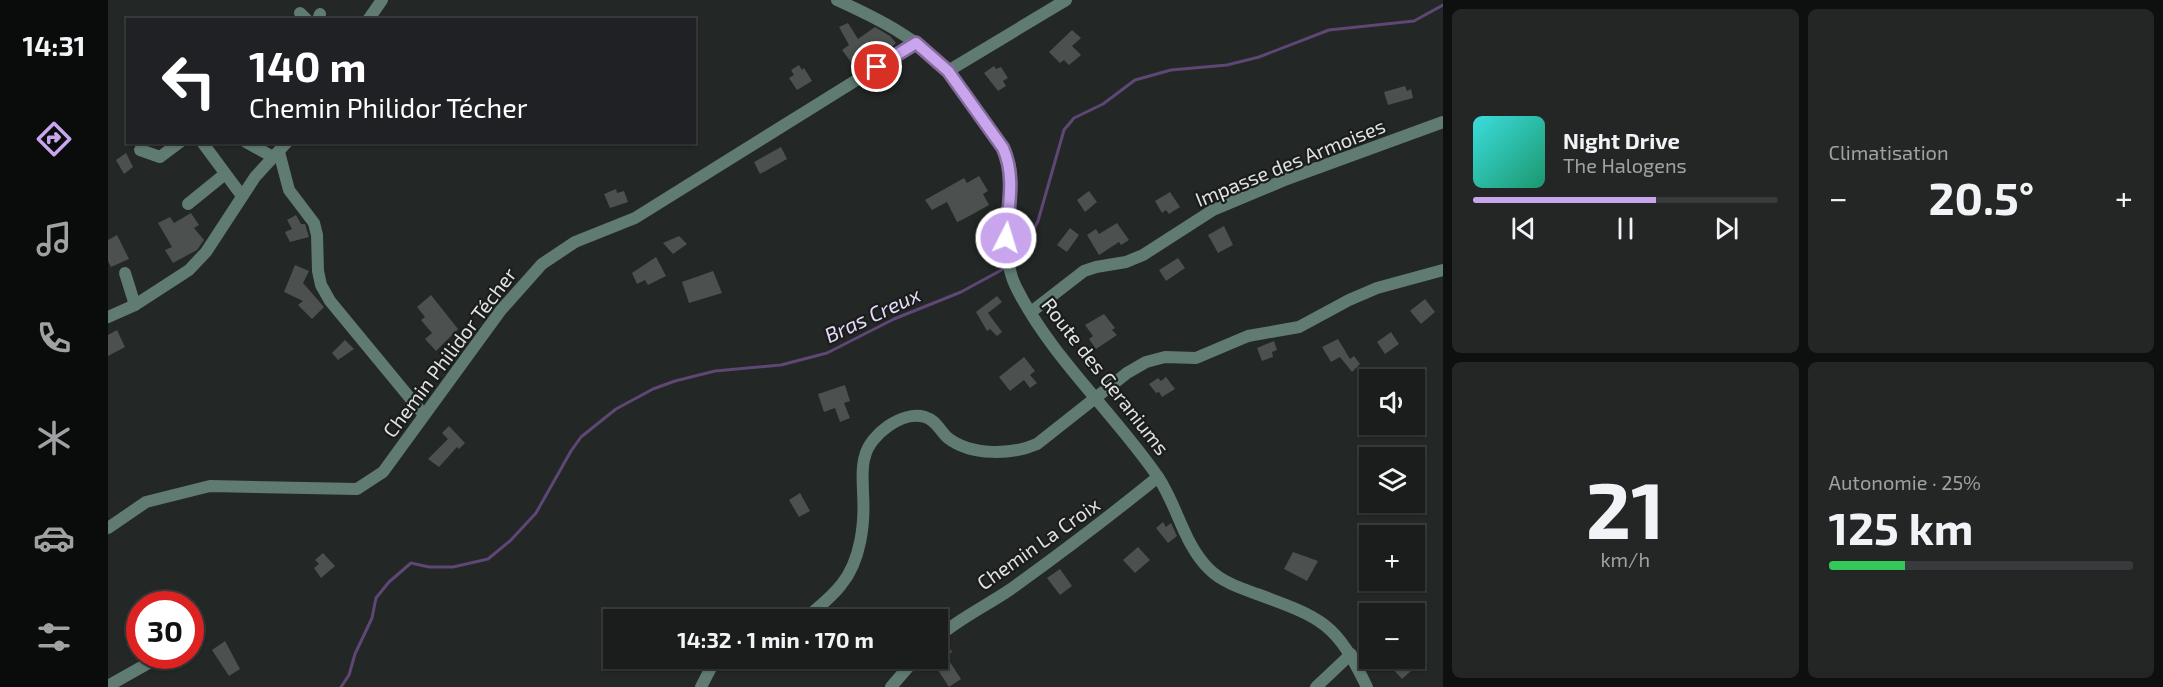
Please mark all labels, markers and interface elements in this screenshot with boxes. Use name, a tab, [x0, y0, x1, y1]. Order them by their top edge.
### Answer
text: 14:31	[23, 29, 85, 61]
text: 140 m	[249, 40, 366, 90]
pin	[851, 41, 902, 92]
icon: left	[150, 42, 228, 120]
icon: arrive	[860, 50, 893, 83]
text: Chemin Philidor Técher	[249, 91, 528, 123]
street label: Impasse des Armoises	[1192, 113, 1388, 211]
icon: directions	[33, 118, 75, 160]
text: Night Drive	[1563, 127, 1680, 153]
text: Climatisation	[1829, 140, 1949, 164]
text: The Halogens	[1563, 153, 1687, 177]
text: 20.5°	[1928, 170, 2034, 224]
text: −	[1829, 177, 1848, 217]
text: +	[2115, 177, 2133, 217]
position arrow	[974, 206, 1038, 270]
icon: previous	[1507, 212, 1540, 245]
icon: pause	[1609, 212, 1642, 245]
icon: next	[1710, 212, 1743, 245]
icon: music	[33, 218, 75, 260]
street label: Chemin Philidor Técher	[377, 262, 521, 442]
water label: Bras Creux	[820, 281, 924, 347]
street label: Route des Geraniums	[1037, 293, 1175, 459]
icon: phone	[33, 317, 75, 359]
map controls	[1359, 369, 1425, 669]
button: sound	[1359, 369, 1425, 435]
icon: climate	[33, 417, 75, 459]
button: layers	[1359, 447, 1425, 513]
text: 21	[1586, 461, 1665, 555]
text: Autonomie · 25%	[1829, 470, 1981, 494]
street label: Chemin La Croix	[972, 492, 1104, 594]
text: 125 km	[1829, 500, 1973, 554]
icon: car	[33, 517, 75, 559]
button: +	[1359, 525, 1425, 591]
text: km/h	[1600, 547, 1650, 571]
speed limit sign: 30	[126, 591, 204, 669]
button: −	[1359, 603, 1425, 669]
icon: filters	[33, 616, 75, 658]
text: 14:32 · 1 min · 170 m	[677, 626, 874, 652]

